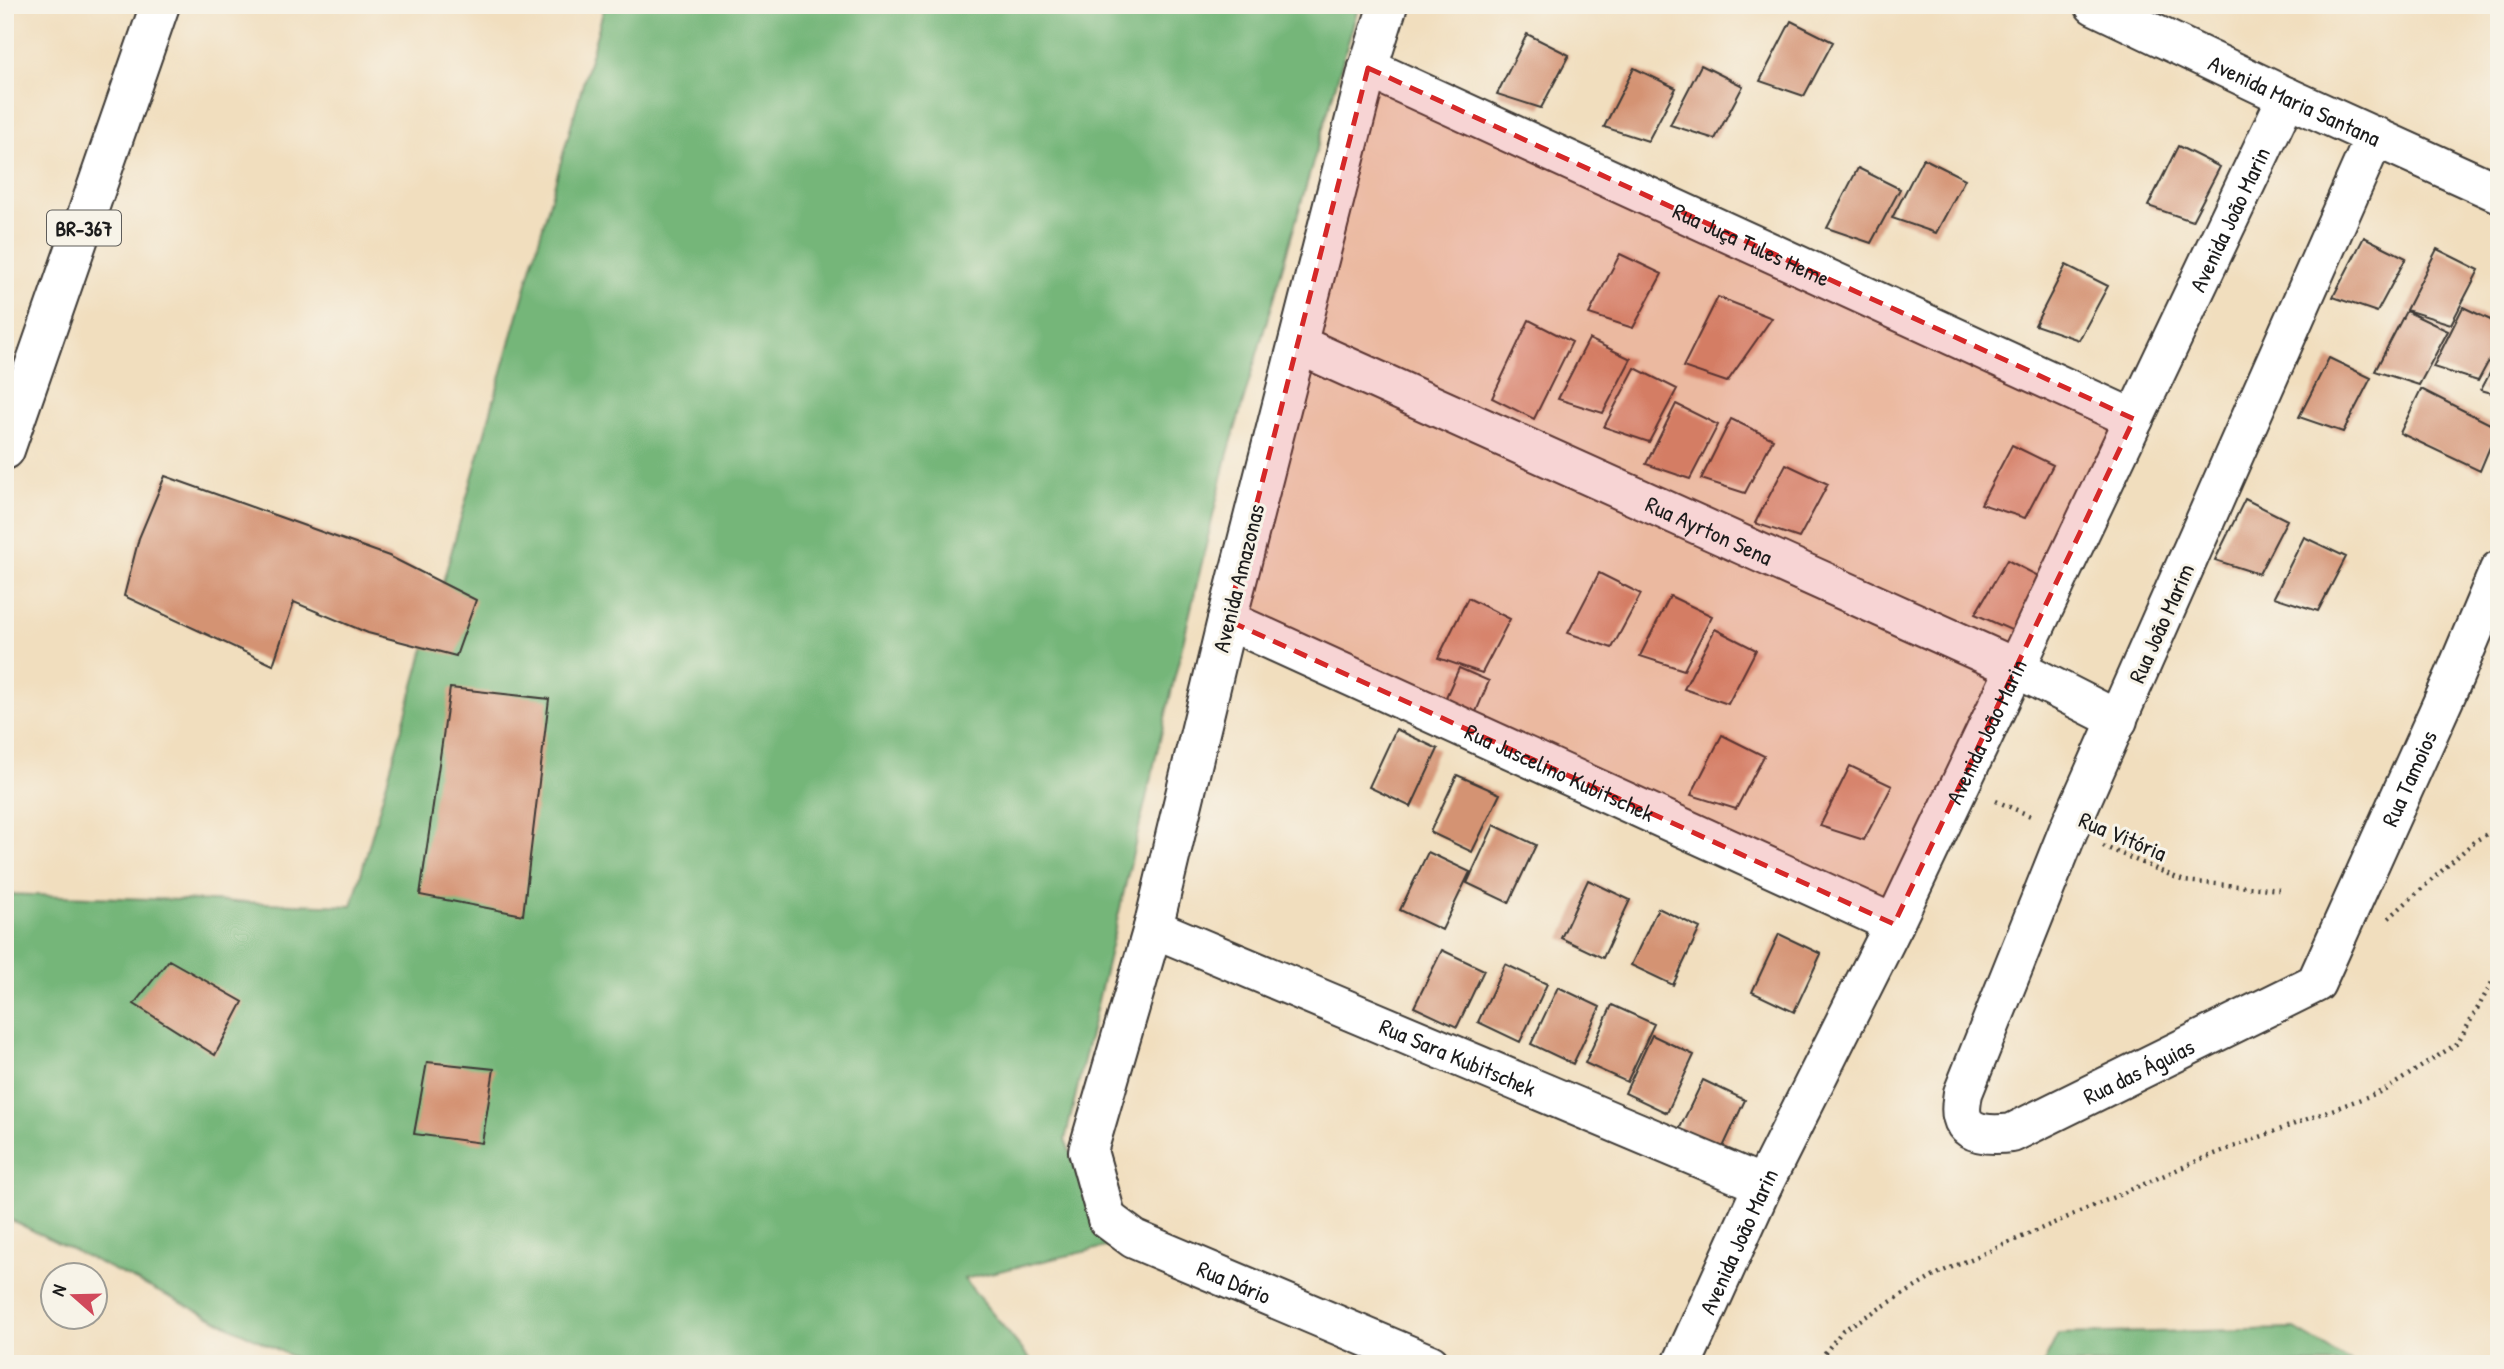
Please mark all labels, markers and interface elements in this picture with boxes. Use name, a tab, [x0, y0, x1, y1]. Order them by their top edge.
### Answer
street label: Avenida Maria Santana	[2204, 47, 2386, 153]
street label: Avenida João Marin	[2181, 141, 2277, 297]
street label: Rua Juça Tules Heme	[1668, 194, 1835, 293]
road number: BR-367	[47, 210, 121, 246]
street label: Rua Ayrton Sena	[1641, 488, 1778, 572]
street label: Avenida Amazonas	[1205, 501, 1271, 655]
street label: Rua João Marim	[2121, 558, 2201, 688]
street label: Avenida João Marin	[1938, 654, 2033, 809]
street label: Rua Juscelino Kubitschek	[1460, 715, 1660, 829]
street label: Rua Tamoios	[2373, 725, 2444, 831]
street label: Rua Vitória	[2074, 804, 2172, 868]
street label: Rua Sara Kubitschek	[1375, 1010, 1541, 1103]
street label: Rua das Águias	[2078, 1030, 2199, 1111]
street label: Avenida João Marin	[1691, 1163, 1784, 1319]
street label: Rua Dário	[1193, 1252, 1276, 1311]
north arrow	[38, 1260, 108, 1330]
text: N	[44, 1281, 72, 1299]

